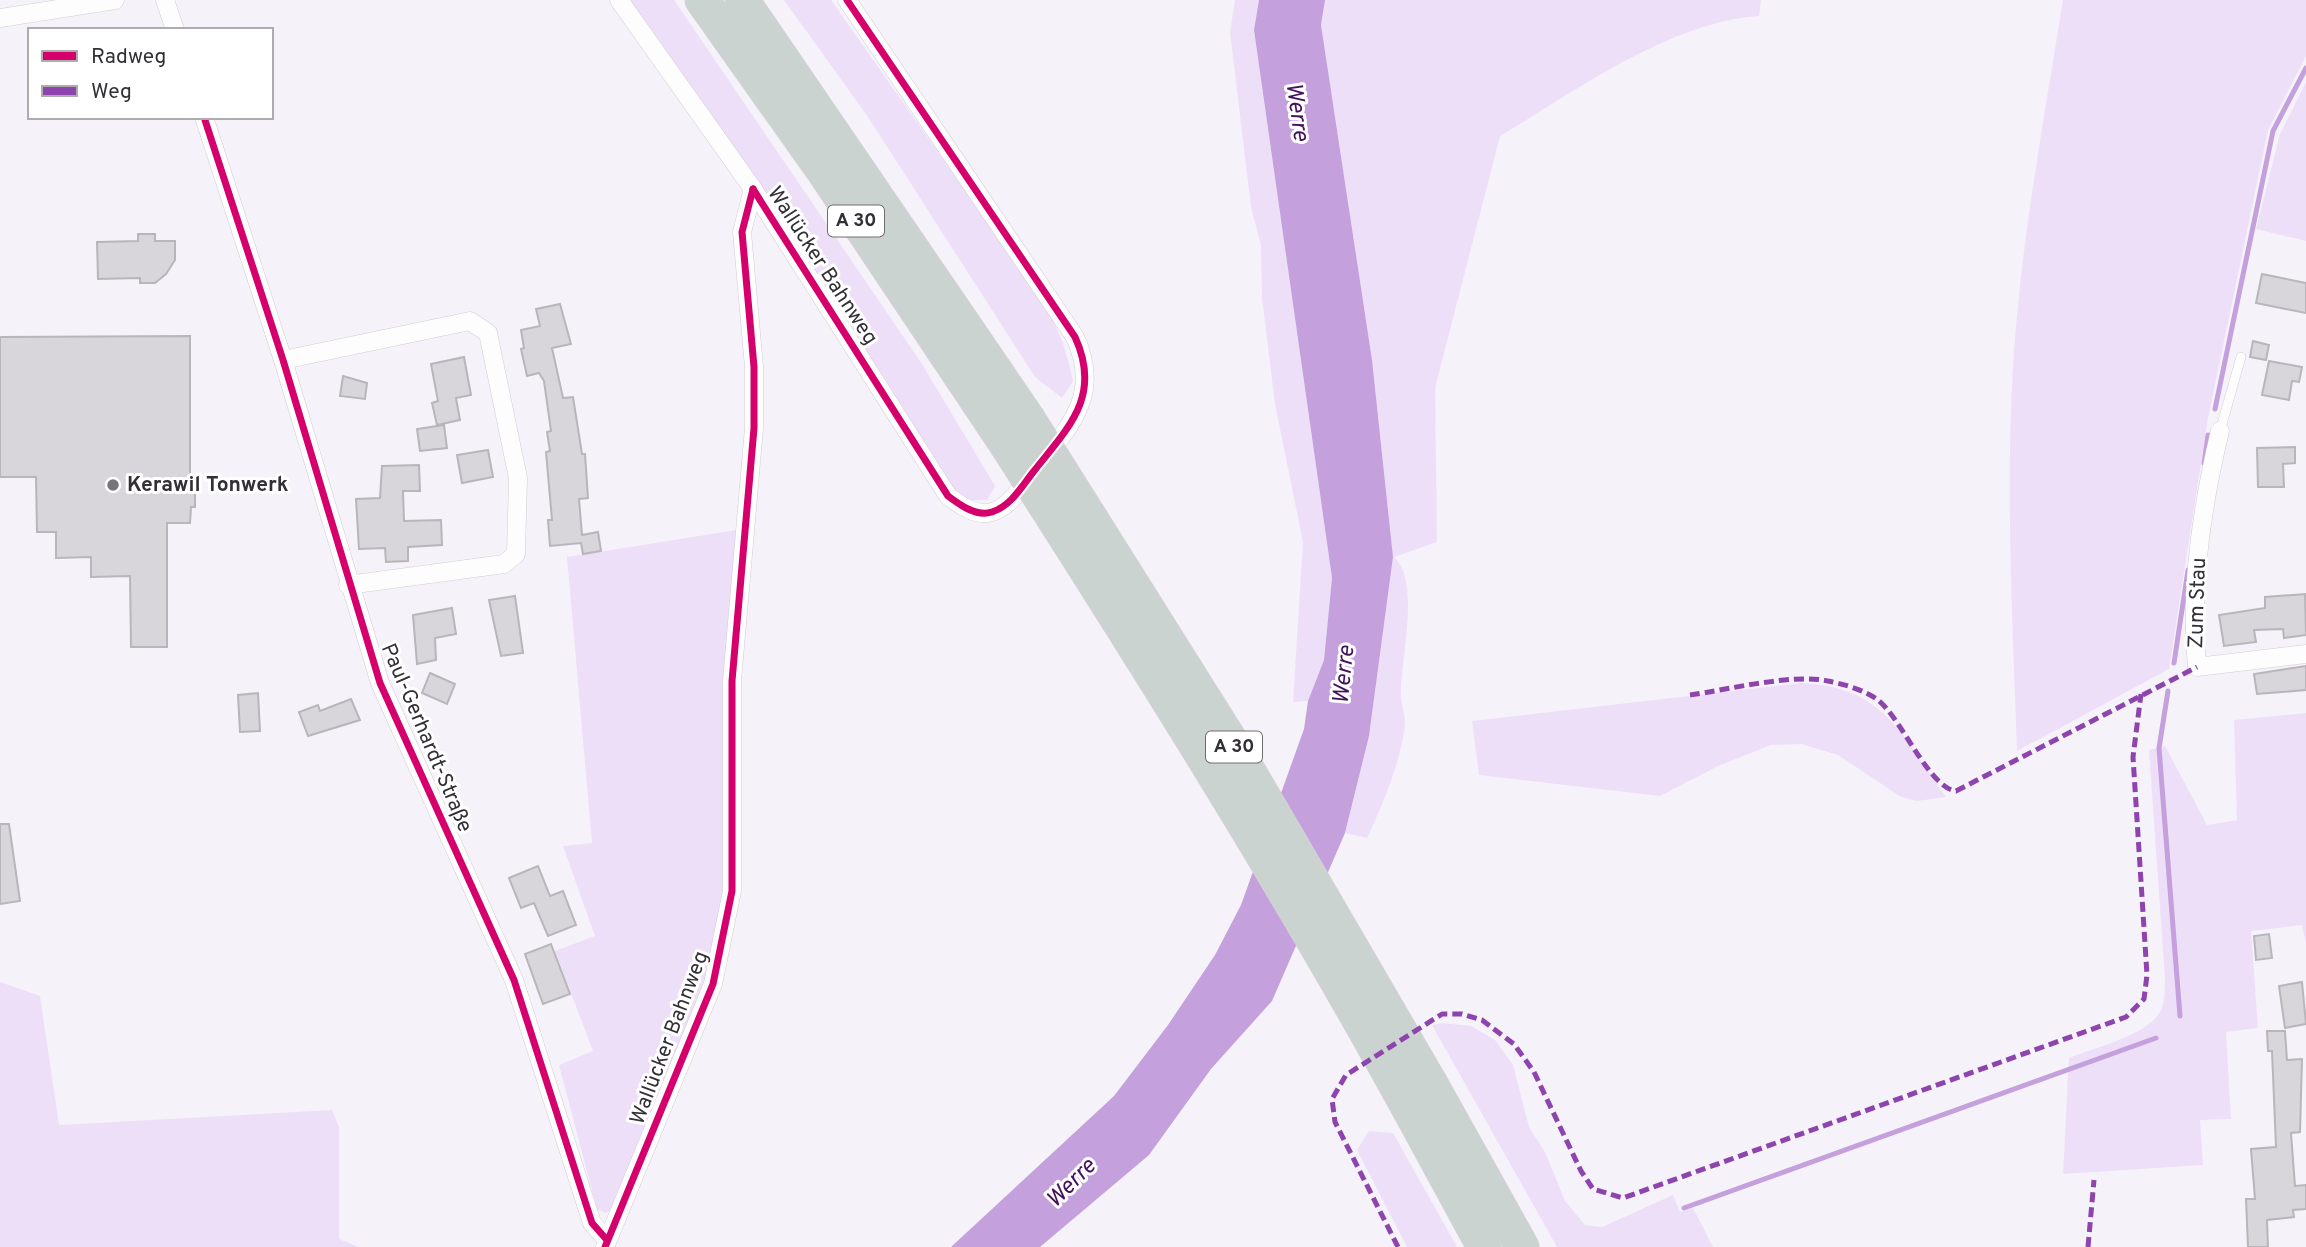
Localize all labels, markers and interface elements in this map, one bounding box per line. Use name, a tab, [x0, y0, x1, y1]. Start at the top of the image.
legend	[28, 28, 273, 119]
text: Radweg	[91, 44, 166, 71]
text: Weg	[91, 79, 132, 106]
water label: Werre	[1278, 81, 1315, 144]
street label: Wallücker Bahnweg	[761, 182, 883, 350]
road number: A 30	[828, 206, 884, 236]
place label: Kerawil Tonwerk	[127, 472, 289, 499]
marker: Kerawil Tonwerk	[105, 477, 121, 493]
street label: Zum Stau	[2183, 557, 2213, 649]
street label: Paul-Gerhardt-Straße	[374, 640, 478, 836]
water label: Werre	[1328, 643, 1363, 706]
road number: A 30	[1206, 732, 1262, 762]
street label: Wallücker Bahnweg	[624, 947, 716, 1129]
water label: Werre	[1041, 1152, 1104, 1215]

